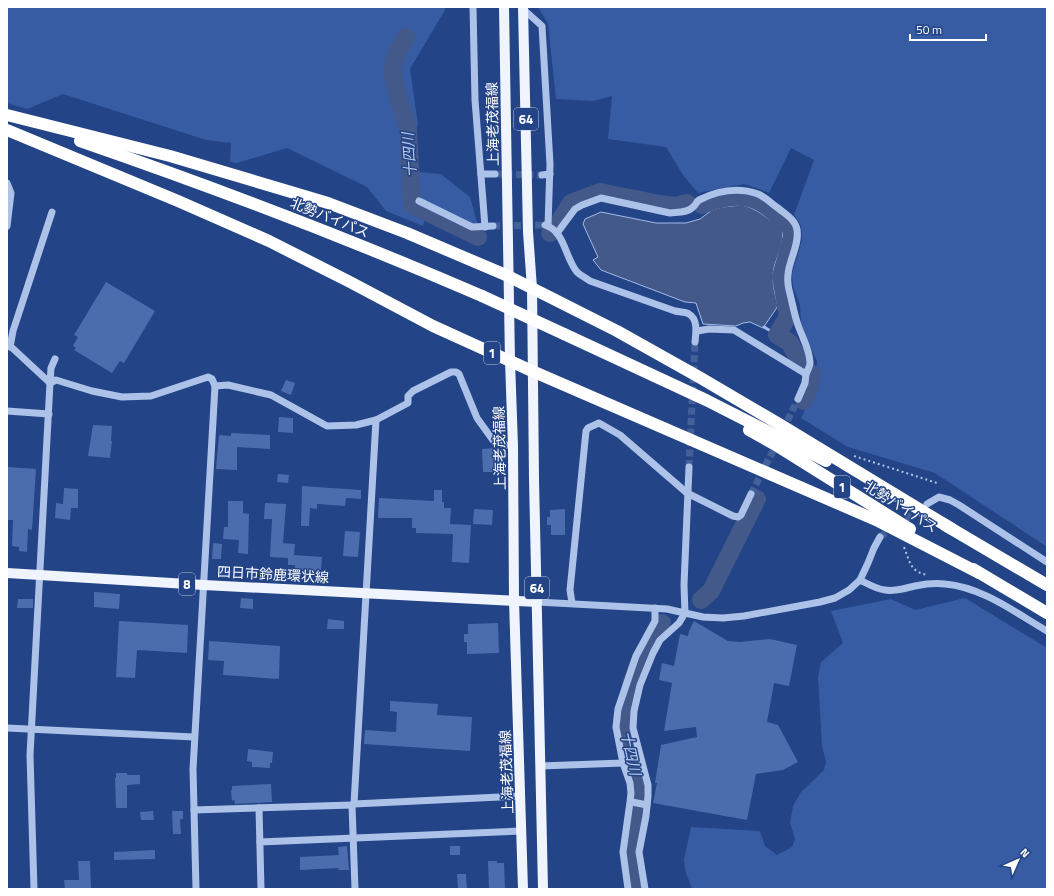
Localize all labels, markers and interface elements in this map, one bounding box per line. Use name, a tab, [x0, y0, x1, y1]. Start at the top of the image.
scale bar	[910, 16, 986, 42]
text: 50 m	[916, 20, 942, 39]
street label: 上海老茂福線	[481, 82, 503, 166]
road number: 64	[514, 108, 538, 130]
water label: 十四川	[396, 130, 422, 178]
street label: 北勢バイパス	[287, 192, 373, 242]
road number: 1	[484, 342, 500, 364]
street label: 上海老茂福線	[488, 406, 510, 490]
street label: 北勢バイパス	[860, 475, 942, 537]
road number: 1	[834, 476, 850, 498]
street label: 四日市鈴鹿環状線	[217, 561, 329, 587]
road number: 8	[179, 573, 195, 595]
road number: 64	[525, 577, 549, 599]
water label: 十四川	[615, 729, 647, 779]
street label: 上海老茂福線	[494, 730, 518, 814]
north arrow	[998, 840, 1038, 880]
text: N	[1017, 845, 1033, 861]

